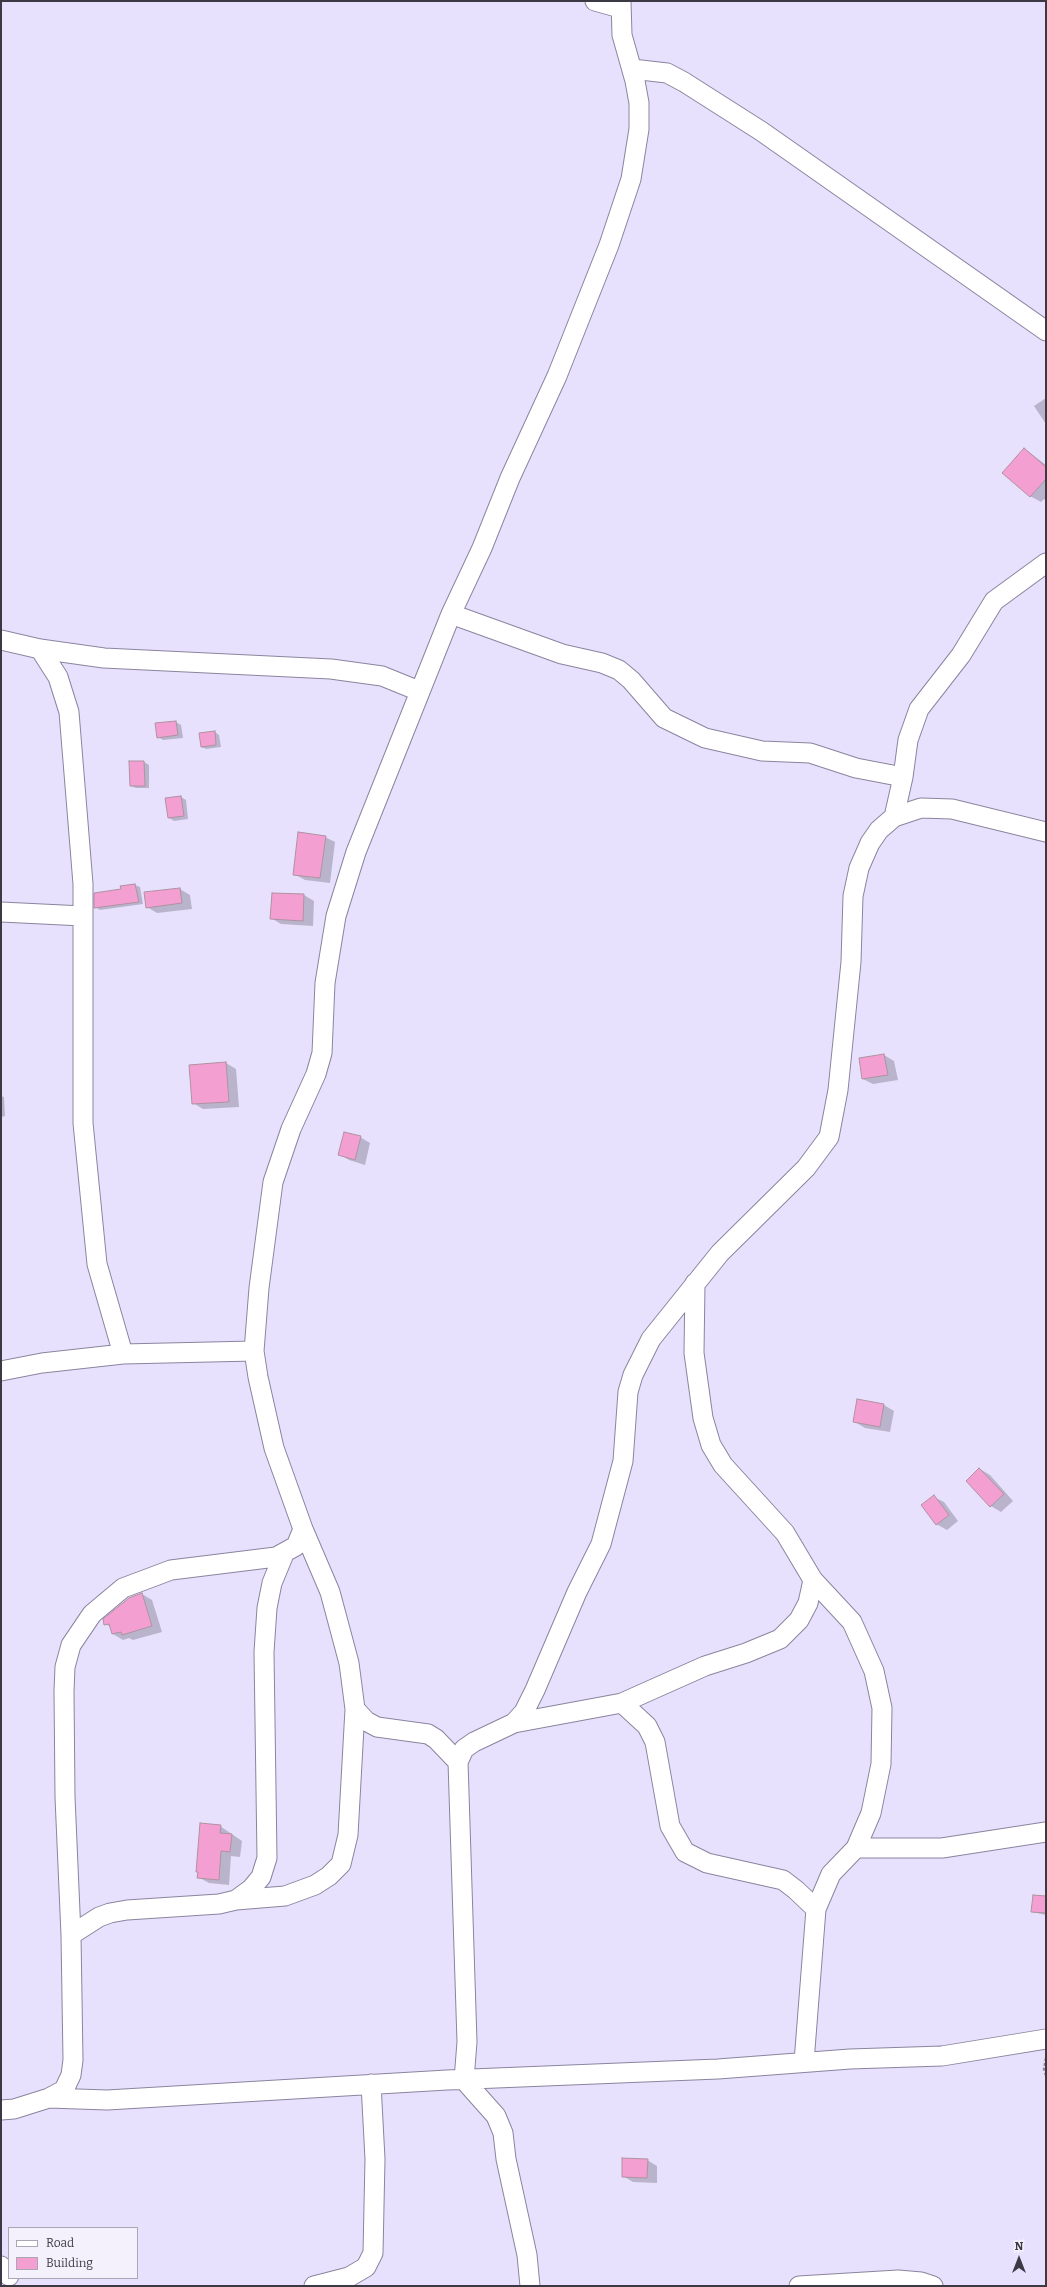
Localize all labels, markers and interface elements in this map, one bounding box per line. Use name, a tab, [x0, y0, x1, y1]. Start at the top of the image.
legend	[8, 2227, 138, 2279]
text: Road	[46, 2236, 74, 2250]
north arrow	[999, 2239, 1039, 2279]
text: N	[1015, 2240, 1023, 2253]
text: Building	[46, 2256, 93, 2270]

